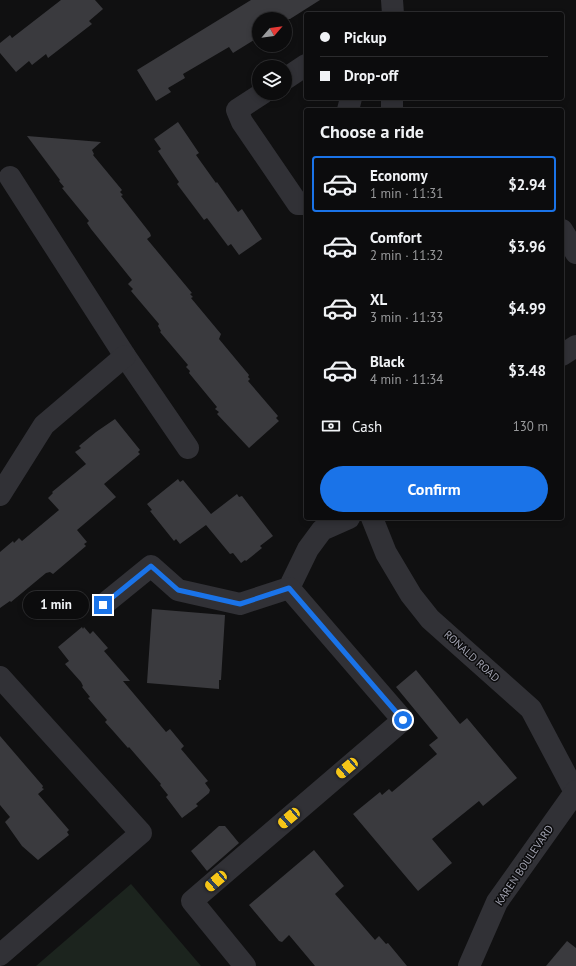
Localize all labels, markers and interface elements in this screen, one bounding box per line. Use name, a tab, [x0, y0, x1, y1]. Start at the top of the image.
north arrow	[252, 12, 292, 52]
map controls	[252, 12, 292, 100]
text: Pickup	[344, 28, 387, 47]
button: layers	[252, 60, 292, 100]
text: Drop-off	[344, 66, 398, 85]
text: Choose a ride	[320, 120, 424, 143]
icon: car	[322, 166, 358, 202]
text: Economy	[370, 166, 428, 185]
text: $2.94	[508, 175, 546, 194]
text: 1 min · 11:31	[370, 185, 443, 202]
icon: car	[322, 228, 358, 264]
text: Comfort	[370, 228, 422, 247]
text: $3.96	[508, 237, 546, 256]
text: 2 min · 11:32	[370, 247, 443, 264]
icon: car	[322, 290, 358, 326]
text: XL	[370, 290, 387, 309]
text: $4.99	[508, 299, 546, 318]
text: 3 min · 11:33	[370, 309, 443, 326]
icon: car	[322, 352, 358, 388]
text: Black	[370, 352, 405, 371]
text: $3.48	[508, 361, 546, 380]
text: 4 min · 11:34	[370, 371, 443, 388]
icon: cash	[320, 415, 342, 437]
text: Cash	[352, 417, 382, 436]
text: 130 m	[513, 418, 548, 435]
button: Confirm	[320, 466, 548, 512]
callout: 1 min	[23, 591, 89, 619]
text: 1 min	[40, 596, 72, 613]
route end	[94, 596, 112, 614]
street label: RONALD ROAD	[441, 627, 503, 685]
route start	[394, 711, 412, 729]
car	[334, 756, 360, 780]
car	[276, 806, 302, 830]
street label: KAREN BOULEVARD	[492, 822, 556, 908]
car	[203, 869, 229, 893]

